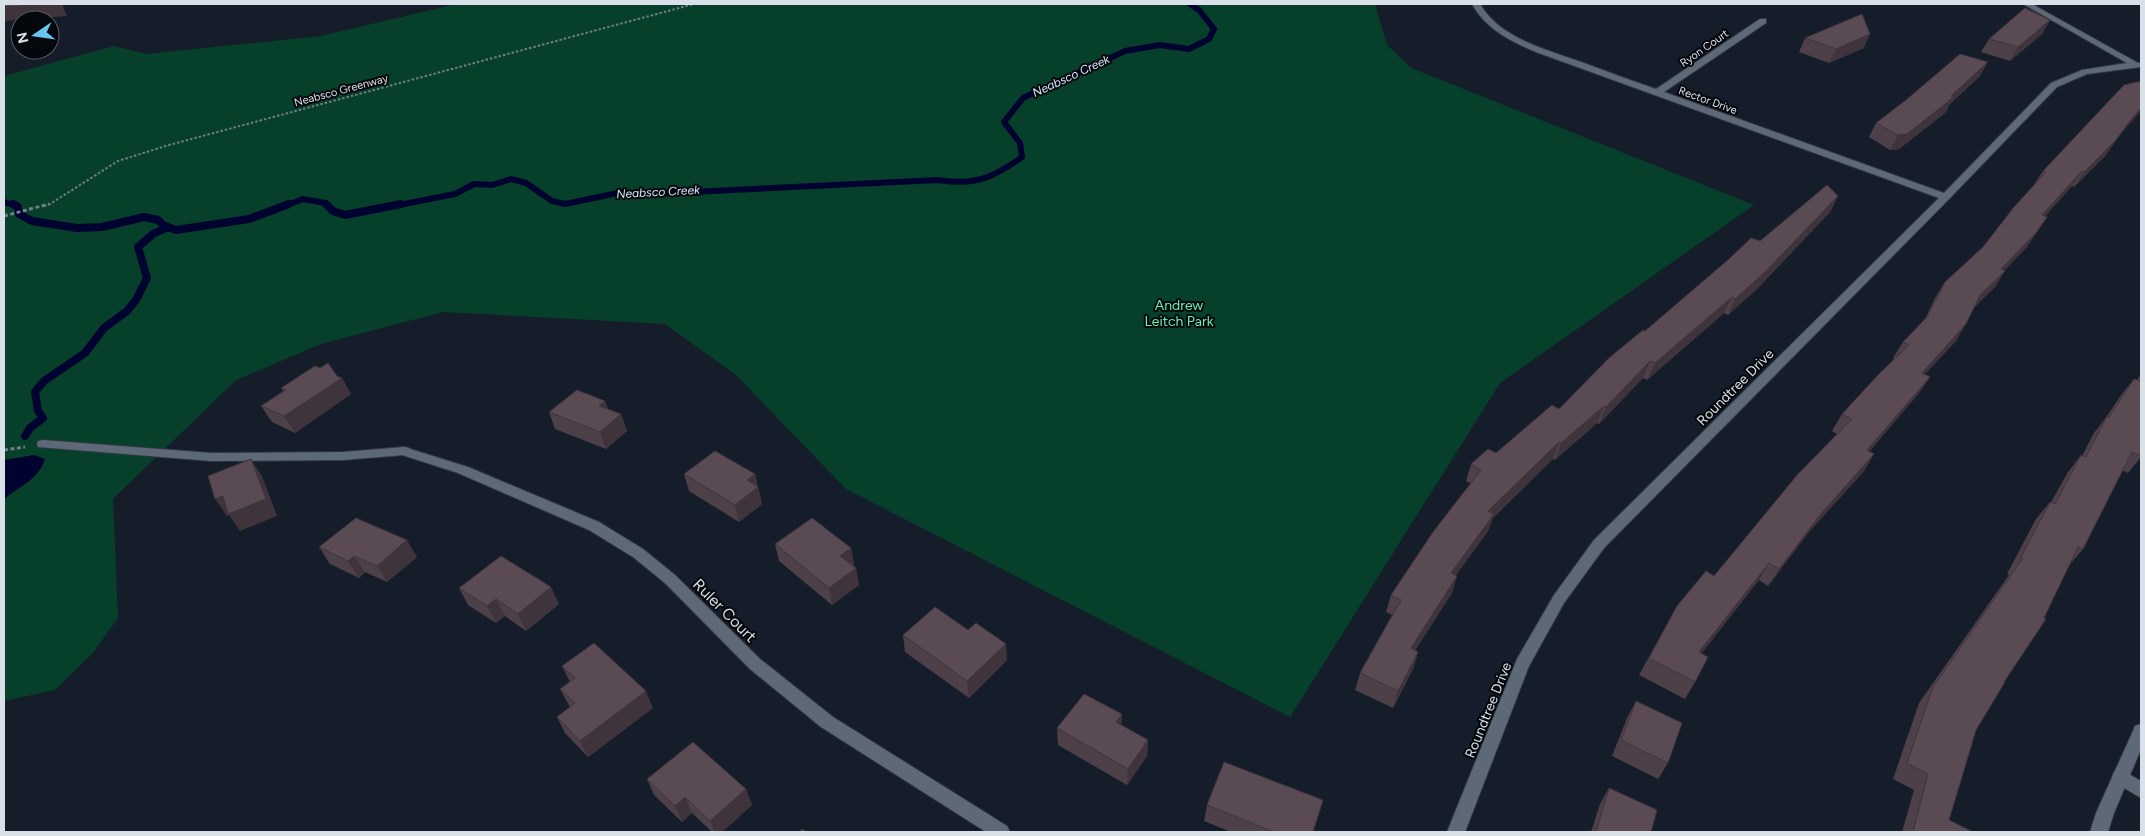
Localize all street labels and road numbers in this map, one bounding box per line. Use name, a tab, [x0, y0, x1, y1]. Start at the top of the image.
street label: Ryon Court	[1678, 27, 1731, 70]
street label: Neabsco Greenway	[293, 72, 390, 109]
street label: Rector Drive	[1677, 84, 1739, 117]
street label: Roundtree Drive	[1693, 345, 1778, 429]
street label: Ruler Court	[689, 575, 760, 646]
street label: Roundtree Drive	[1462, 659, 1516, 761]

